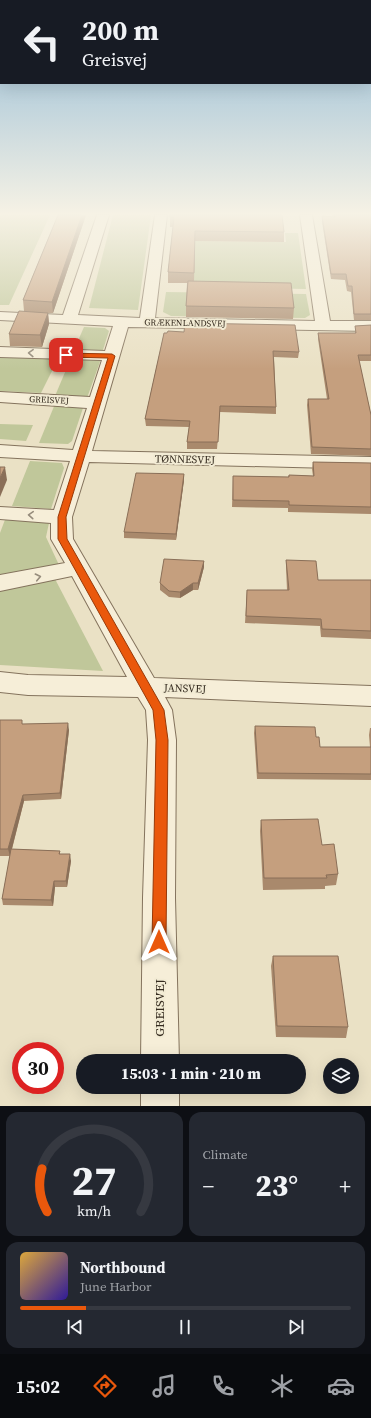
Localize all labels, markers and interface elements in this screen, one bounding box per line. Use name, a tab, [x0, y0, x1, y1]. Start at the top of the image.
text: 200 m	[82, 11, 159, 49]
icon: left	[16, 16, 68, 68]
text: Greisvej	[82, 47, 147, 72]
street label: GRÆKENLANDSVEJ	[144, 316, 227, 330]
pin	[49, 338, 83, 372]
icon: arrive	[55, 344, 77, 366]
one-way arrow	[28, 349, 34, 357]
street label: GREISVEJ	[29, 393, 70, 407]
street label: TØNNESVEJ	[155, 451, 215, 468]
one-way arrow	[28, 510, 34, 519]
one-way arrow	[35, 573, 42, 581]
street label: JANSVEJ	[163, 680, 206, 697]
position arrow	[138, 921, 180, 963]
street label: GREISVEJ	[151, 979, 168, 1037]
speed limit sign: 30	[12, 1042, 64, 1094]
map controls	[323, 1058, 359, 1094]
button: layers	[323, 1058, 359, 1094]
text: 15:03 · 1 min · 210 m	[121, 1063, 261, 1084]
text: Climate	[203, 1146, 248, 1163]
text: 27	[72, 1152, 117, 1209]
text: 23°	[255, 1165, 298, 1206]
text: −	[203, 1171, 214, 1201]
text: +	[339, 1171, 351, 1201]
text: km/h	[77, 1201, 112, 1221]
text: Northbound	[80, 1257, 165, 1278]
text: June Harbor	[80, 1278, 152, 1295]
icon: previous	[64, 1316, 86, 1338]
icon: pause	[174, 1316, 196, 1338]
icon: next	[285, 1316, 307, 1338]
icon: directions	[91, 1372, 119, 1400]
icon: music	[150, 1372, 178, 1400]
icon: phone	[209, 1372, 237, 1400]
icon: climate	[268, 1372, 296, 1400]
icon: car	[327, 1372, 355, 1400]
text: 15:02	[16, 1374, 60, 1399]

